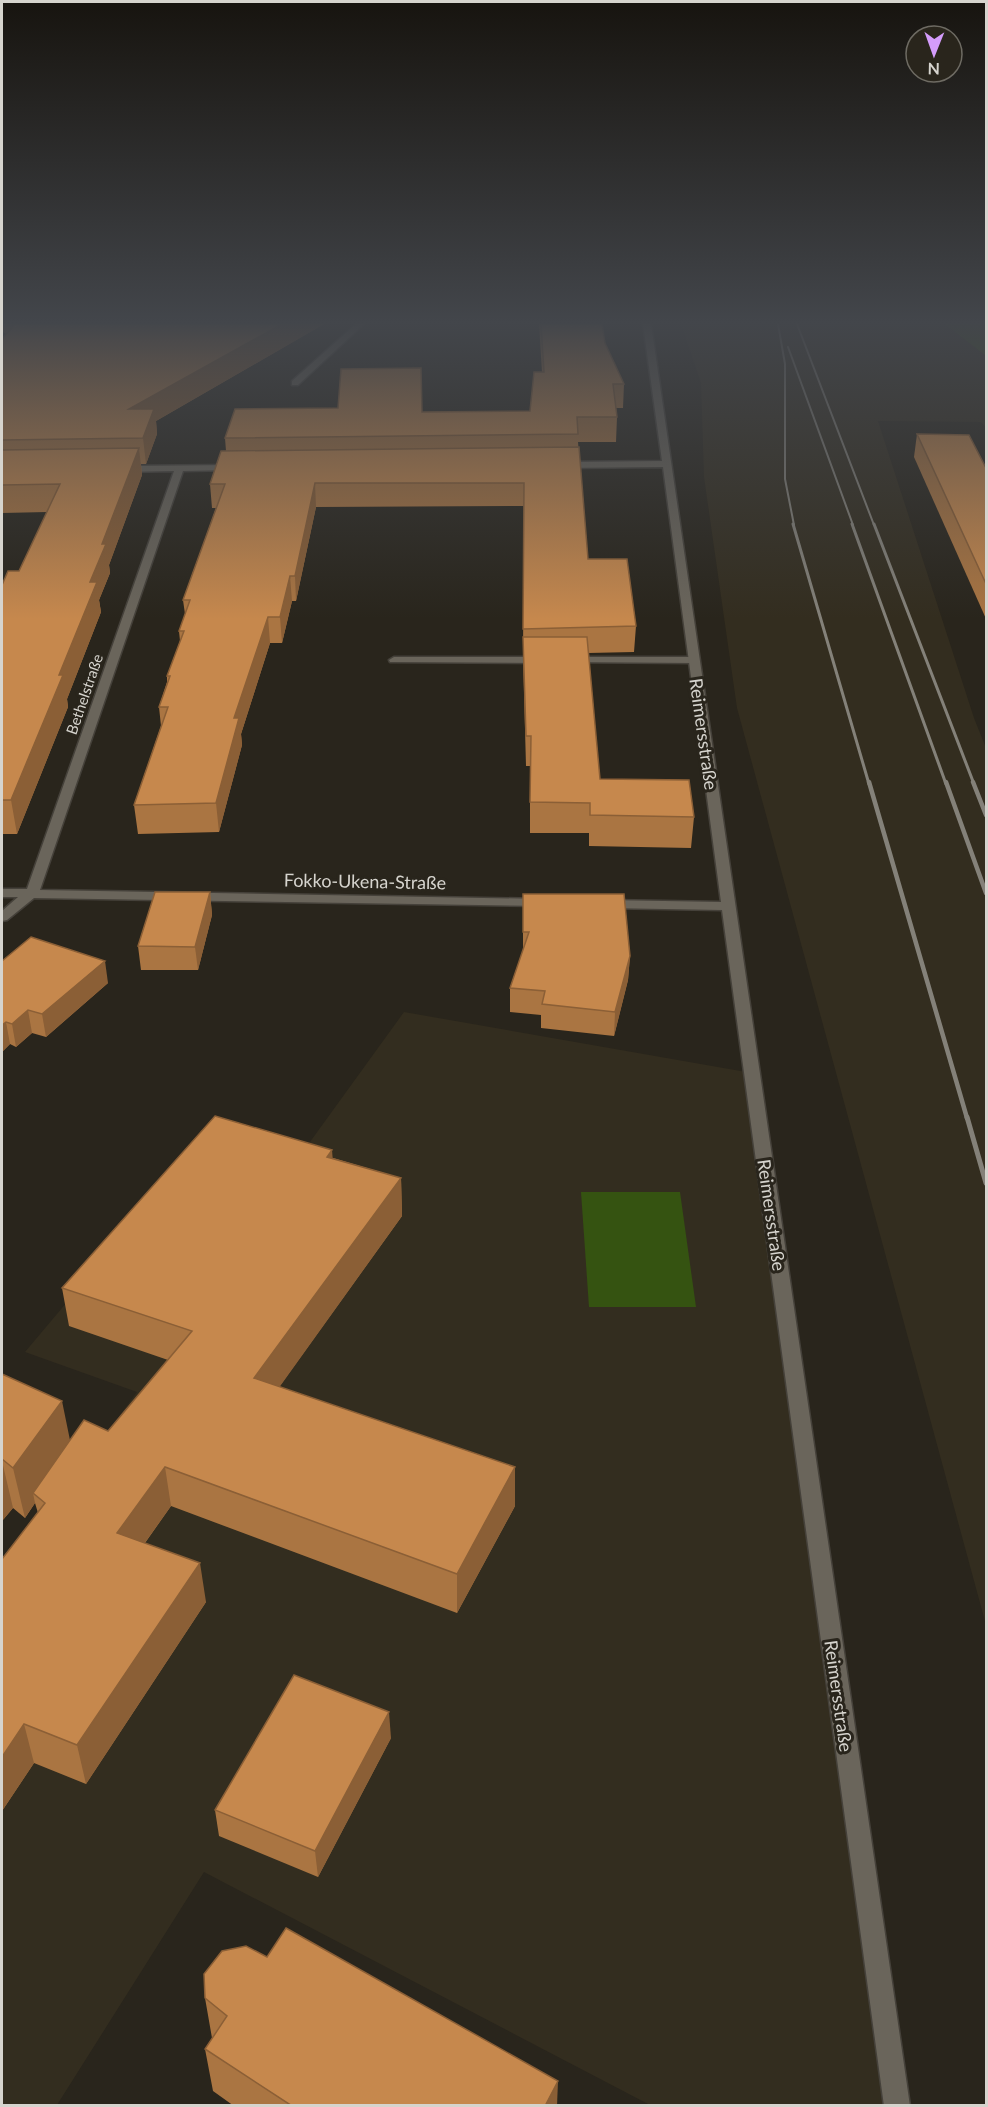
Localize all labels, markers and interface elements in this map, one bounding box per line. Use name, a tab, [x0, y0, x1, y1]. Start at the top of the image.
north arrow	[904, 24, 964, 84]
text: N	[927, 60, 940, 79]
street label: Bethelstraße	[62, 651, 106, 737]
street label: Reimersstraße	[685, 677, 723, 791]
street label: Fokko-Ukena-Straße	[284, 869, 446, 893]
street label: Reimersstraße	[753, 1158, 791, 1272]
street label: Reimersstraße	[820, 1639, 858, 1753]

